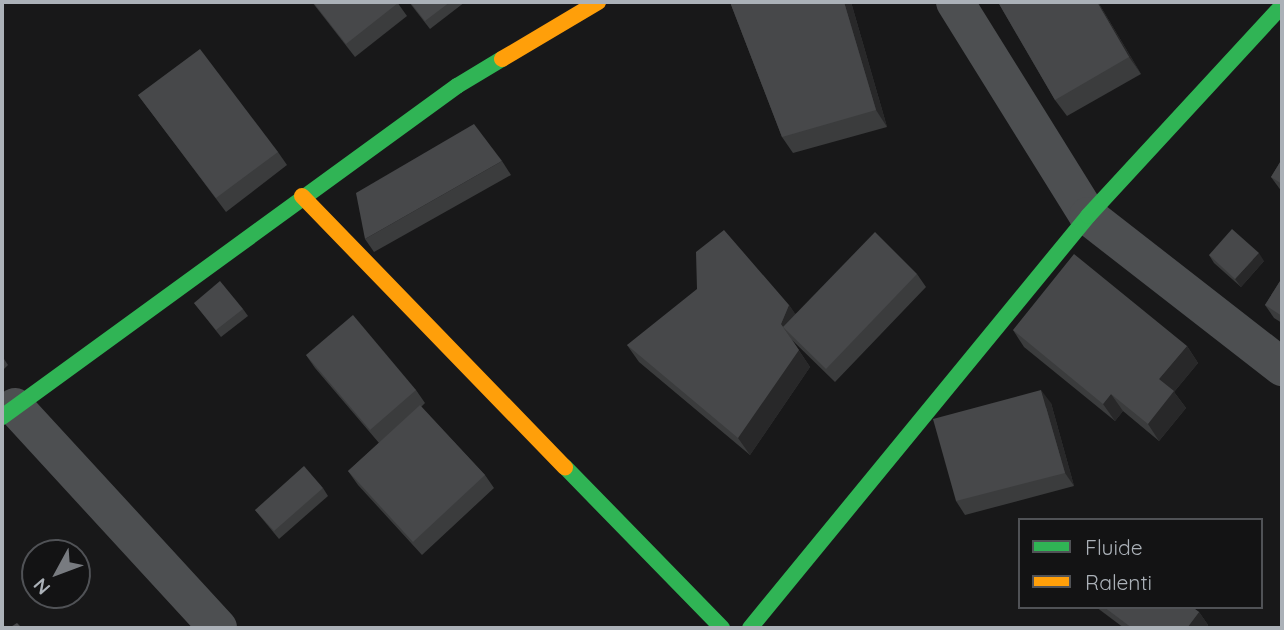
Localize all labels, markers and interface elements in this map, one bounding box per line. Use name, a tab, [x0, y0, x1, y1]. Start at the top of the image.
legend	[1018, 518, 1263, 609]
text: Fluide	[1085, 534, 1143, 560]
north arrow	[21, 539, 91, 609]
text: Ralenti	[1085, 569, 1152, 595]
text: N	[28, 573, 55, 600]

